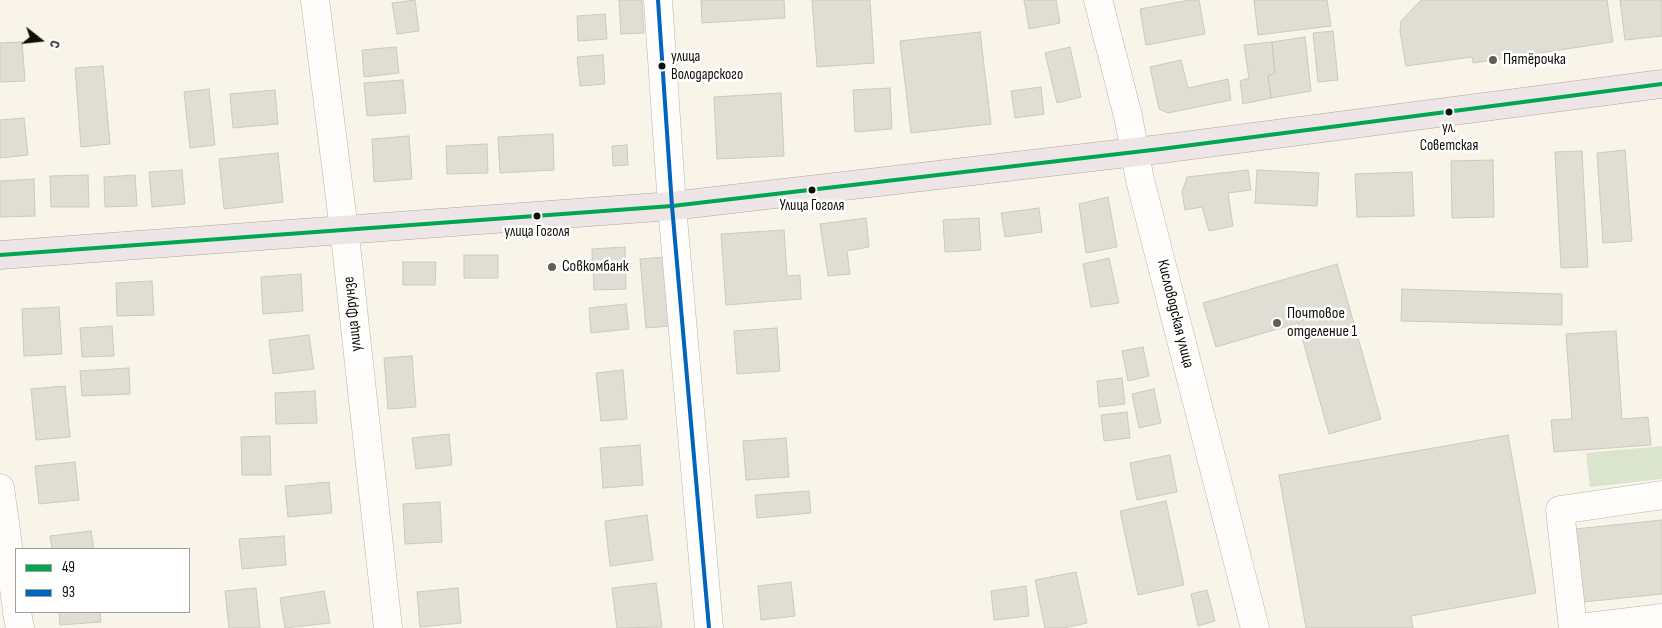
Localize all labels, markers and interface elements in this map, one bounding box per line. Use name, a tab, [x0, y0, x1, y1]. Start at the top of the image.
north arrow	[15, 15, 65, 65]
text: С	[46, 38, 64, 50]
place label: улица Володарского	[671, 48, 743, 83]
place label: Пятёрочка	[1503, 50, 1566, 70]
marker: Пятёрочка	[1487, 54, 1499, 66]
marker: улица Володарского	[657, 61, 667, 71]
marker: ул. Советская	[1444, 107, 1454, 117]
place label: ул. Советская	[1420, 119, 1478, 154]
marker: Улица Гоголя	[807, 185, 817, 195]
place label: Улица Гоголя	[780, 197, 844, 215]
marker: улица Гоголя	[532, 211, 542, 221]
place label: улица Гоголя	[504, 223, 570, 241]
place label: Совкомбанк	[562, 257, 629, 277]
street label: Кисловодская улица	[1152, 258, 1198, 370]
marker: Совкомбанк	[546, 261, 558, 273]
street label: улица Фрунзе	[340, 275, 366, 353]
place label: Почтовое отделение 1	[1287, 304, 1357, 342]
marker: Почтовое отделение 1	[1271, 317, 1283, 329]
legend	[15, 548, 190, 613]
text: 49	[62, 558, 75, 577]
text: 93	[62, 583, 75, 602]

